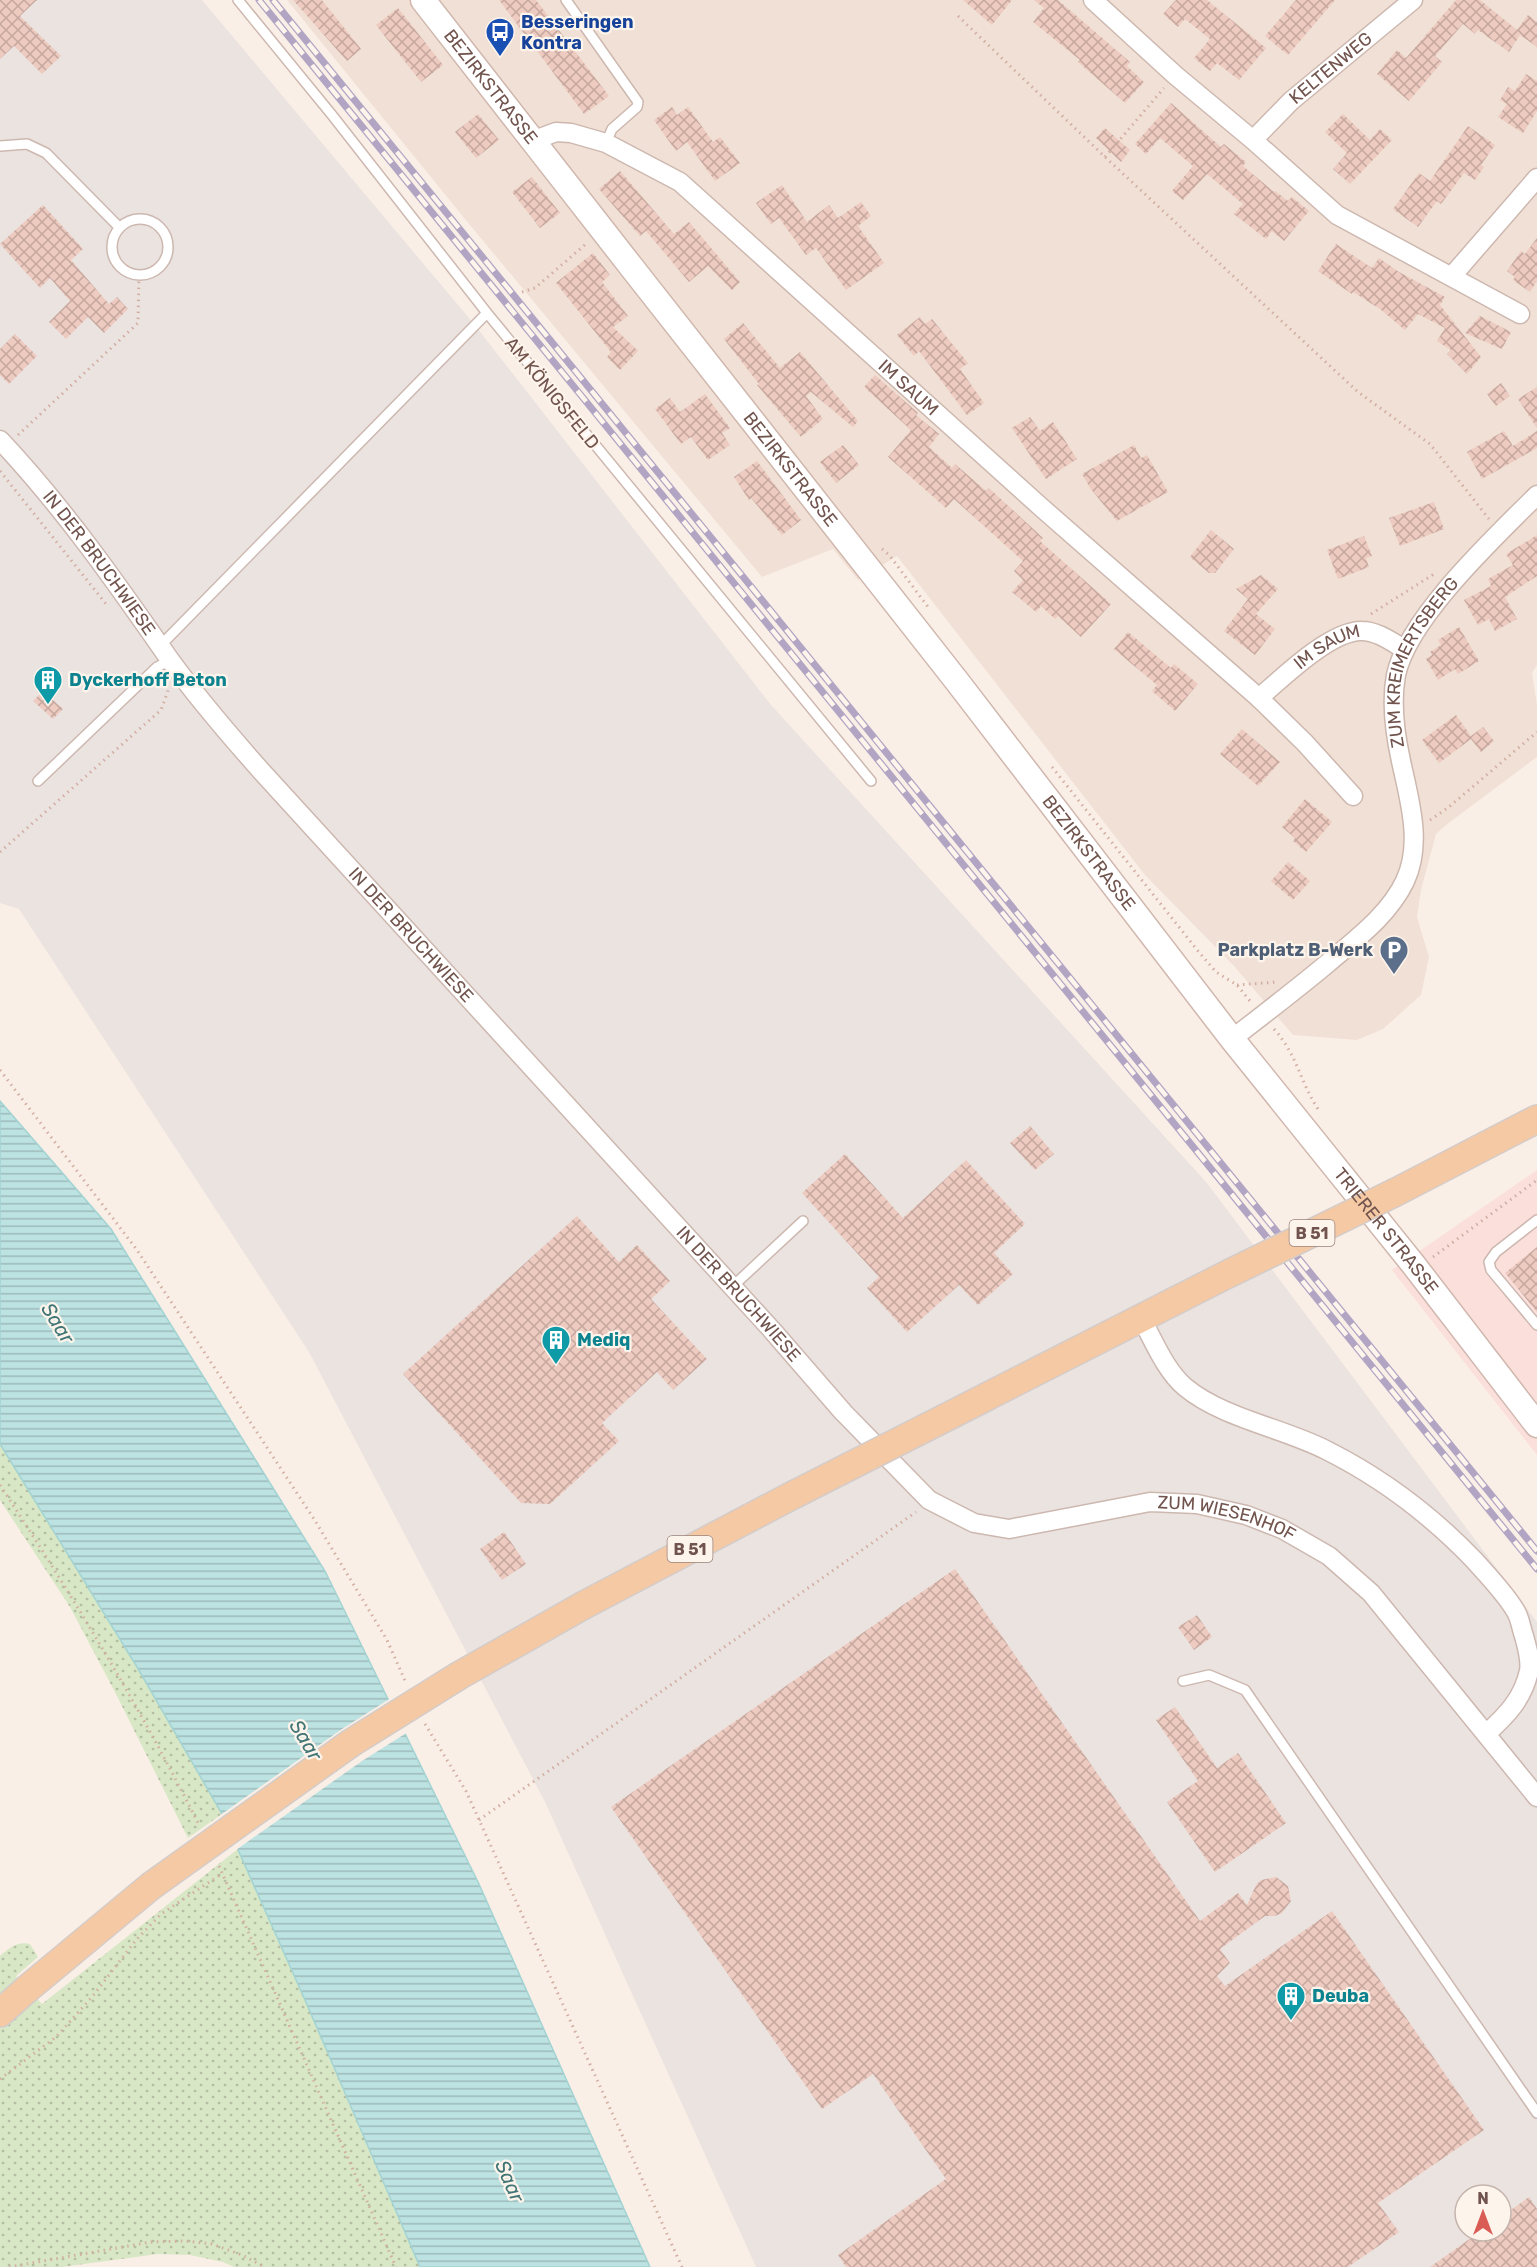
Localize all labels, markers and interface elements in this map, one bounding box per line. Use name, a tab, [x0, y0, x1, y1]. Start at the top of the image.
place label: Besseringen Kontra	[521, 11, 634, 54]
bus stop icon: Besseringen Kontra	[484, 16, 516, 58]
street label: BEZIRKSTRASSE	[439, 25, 542, 148]
street label: KELTENWEG	[1285, 27, 1377, 109]
street label: AM KÖNIGSFELD	[500, 332, 604, 454]
street label: IM SAUM	[874, 355, 943, 420]
street label: BEZIRKSTRASSE	[739, 408, 842, 531]
street label: IN DER BRUCHWIESE	[38, 486, 160, 639]
street label: ZUM KREIMERTSBERG	[1383, 573, 1463, 749]
street label: IM SAUM	[1289, 620, 1362, 674]
building icon: Dyckerhoff Beton	[32, 664, 64, 706]
place label: Dyckerhoff Beton	[69, 669, 227, 691]
street label: BEZIRKSTRASSE	[1038, 791, 1140, 915]
street label: IN DER BRUCHWIESE	[344, 863, 478, 1007]
parking icon: Parkplatz B-Werk	[1378, 934, 1410, 976]
place label: Parkplatz B-Werk	[1217, 939, 1373, 961]
street label: TRIERER STRASSE	[1329, 1163, 1443, 1299]
road number: B 51	[1290, 1220, 1334, 1246]
street label: IN DER BRUCHWIESE	[672, 1222, 805, 1366]
water label: Saar	[36, 1298, 80, 1349]
building icon: Mediq	[540, 1324, 572, 1366]
place label: Mediq	[577, 1329, 630, 1351]
street label: ZUM WIESENHOF	[1157, 1491, 1300, 1545]
road number: B 51	[668, 1536, 712, 1562]
water label: Saar	[285, 1715, 328, 1766]
building icon: Deuba	[1275, 1980, 1307, 2022]
place label: Deuba	[1312, 1985, 1369, 2007]
water label: Saar	[490, 2156, 530, 2207]
north arrow	[1453, 2183, 1513, 2243]
text: N	[1477, 2189, 1489, 2208]

